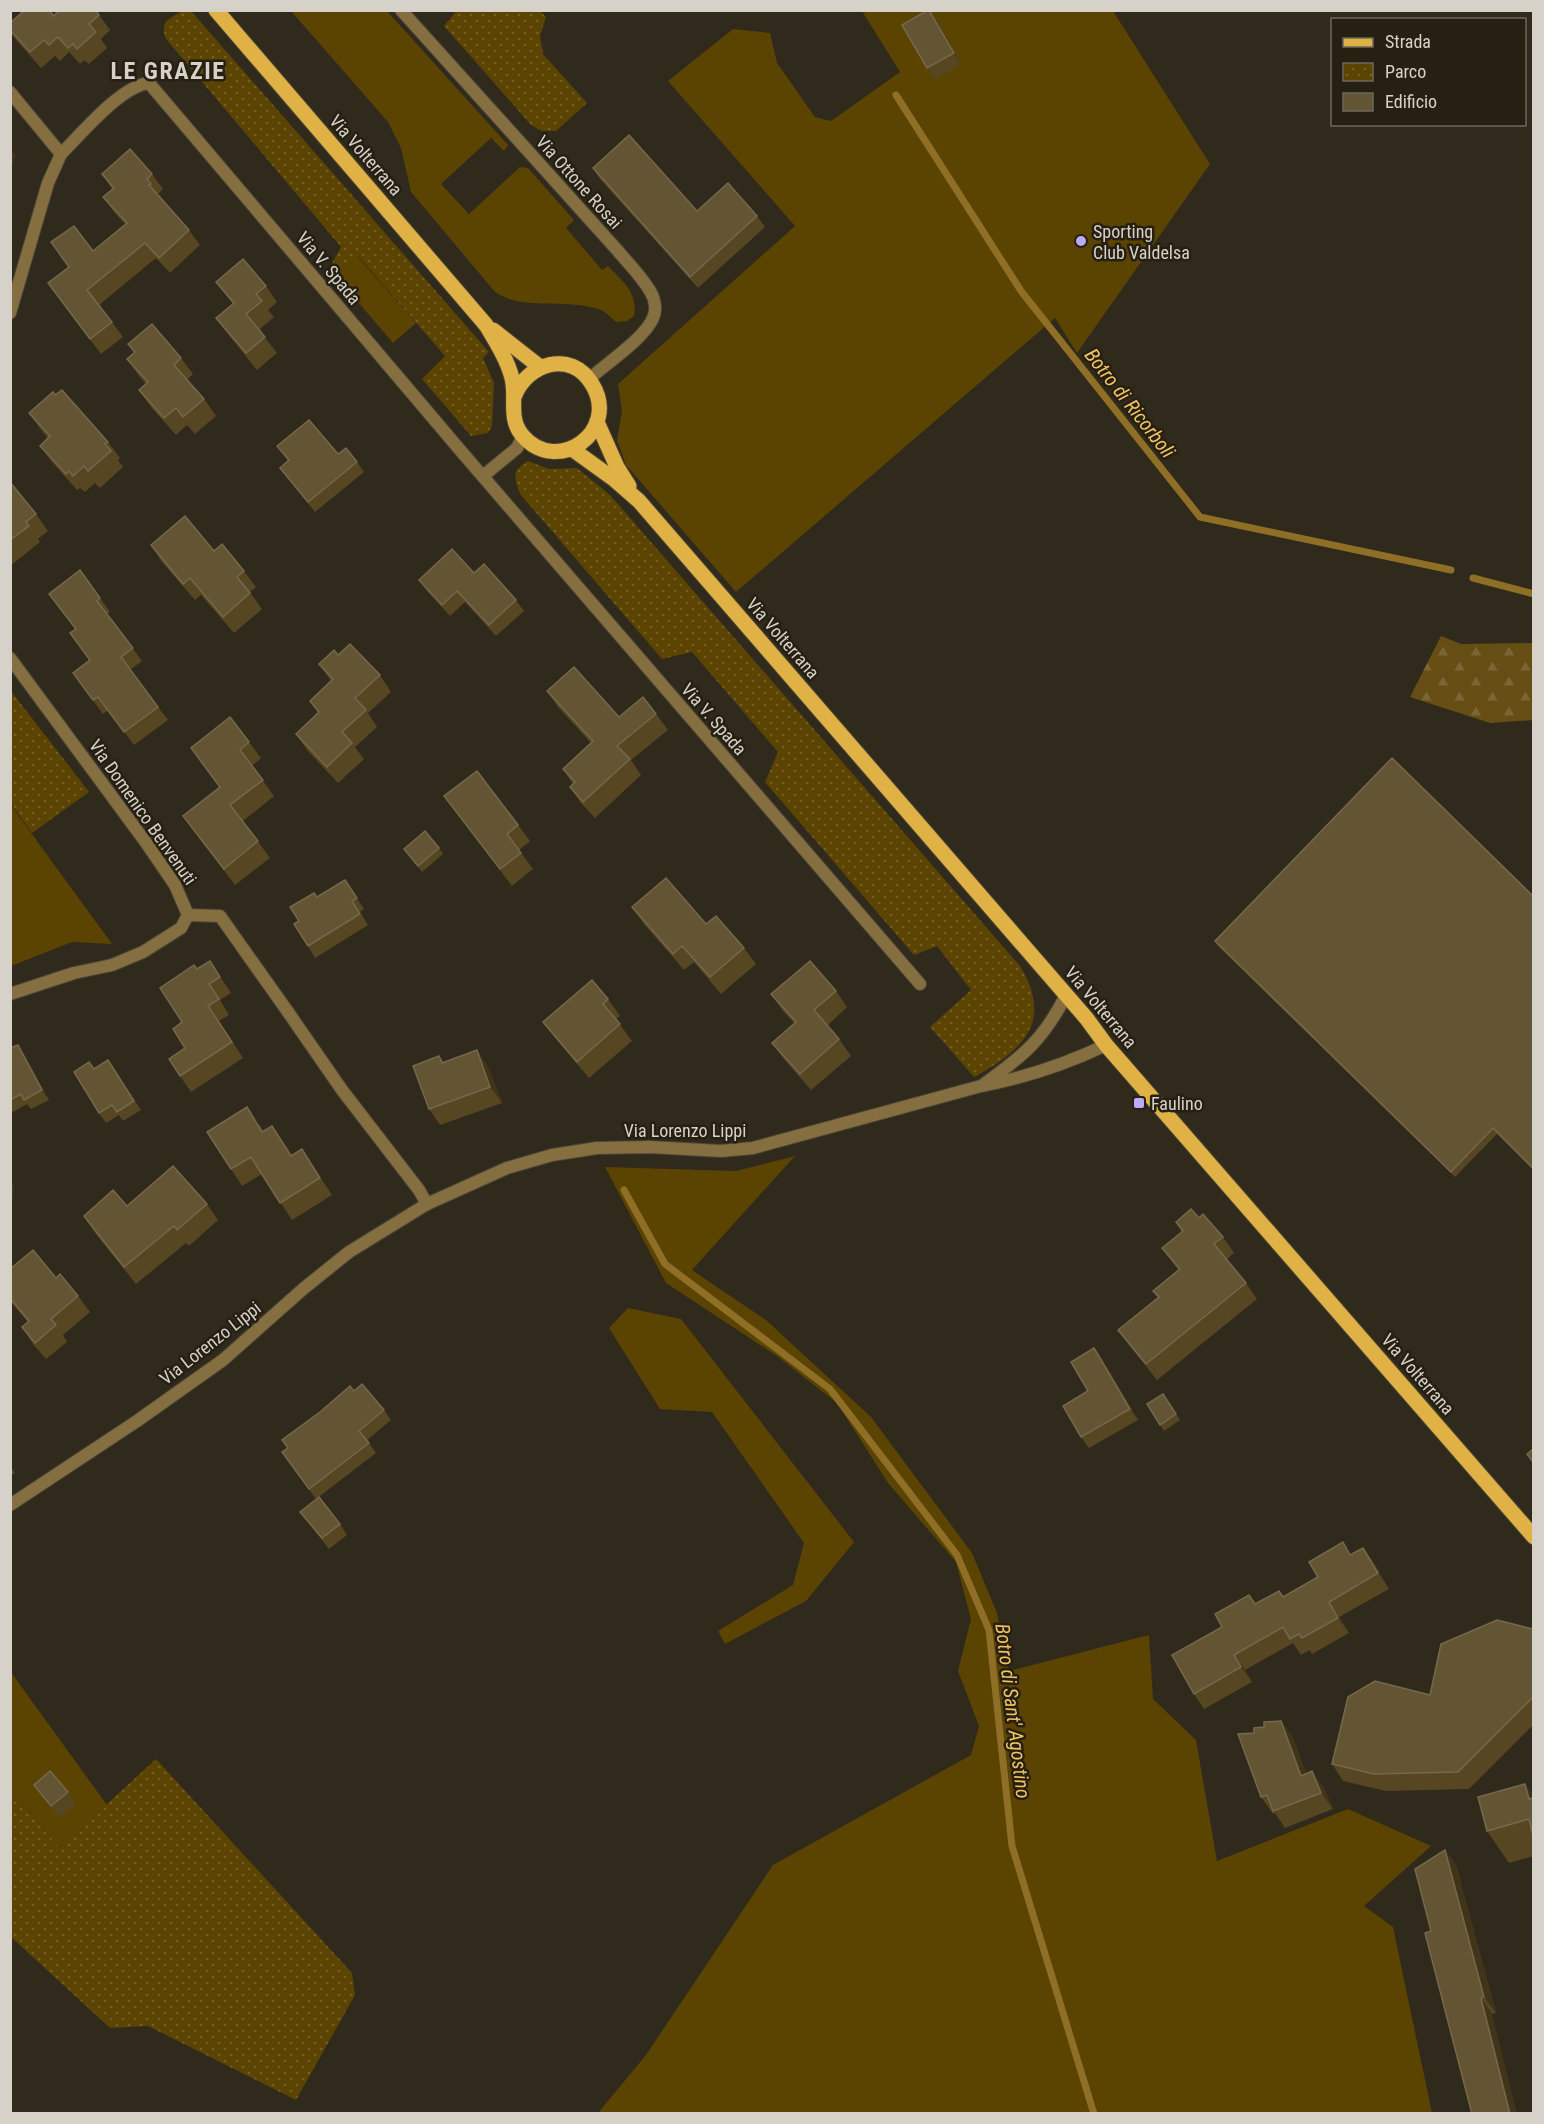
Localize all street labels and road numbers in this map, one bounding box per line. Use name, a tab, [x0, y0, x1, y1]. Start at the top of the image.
street label: Via Volterrana	[325, 110, 407, 200]
street label: Via Ottone Rosai	[532, 131, 626, 233]
street label: Via V. Spada	[293, 227, 365, 309]
street label: Via Volterrana	[742, 593, 824, 683]
street label: Via V. Spada	[677, 679, 751, 759]
street label: Via Domenico Benvenuti	[85, 735, 201, 889]
street label: Via Volterrana	[1061, 962, 1141, 1052]
street label: Via Lorenzo Lippi	[624, 1120, 746, 1141]
street label: Via Lorenzo Lippi	[155, 1297, 265, 1389]
street label: Via Volterrana	[1377, 1329, 1459, 1419]

